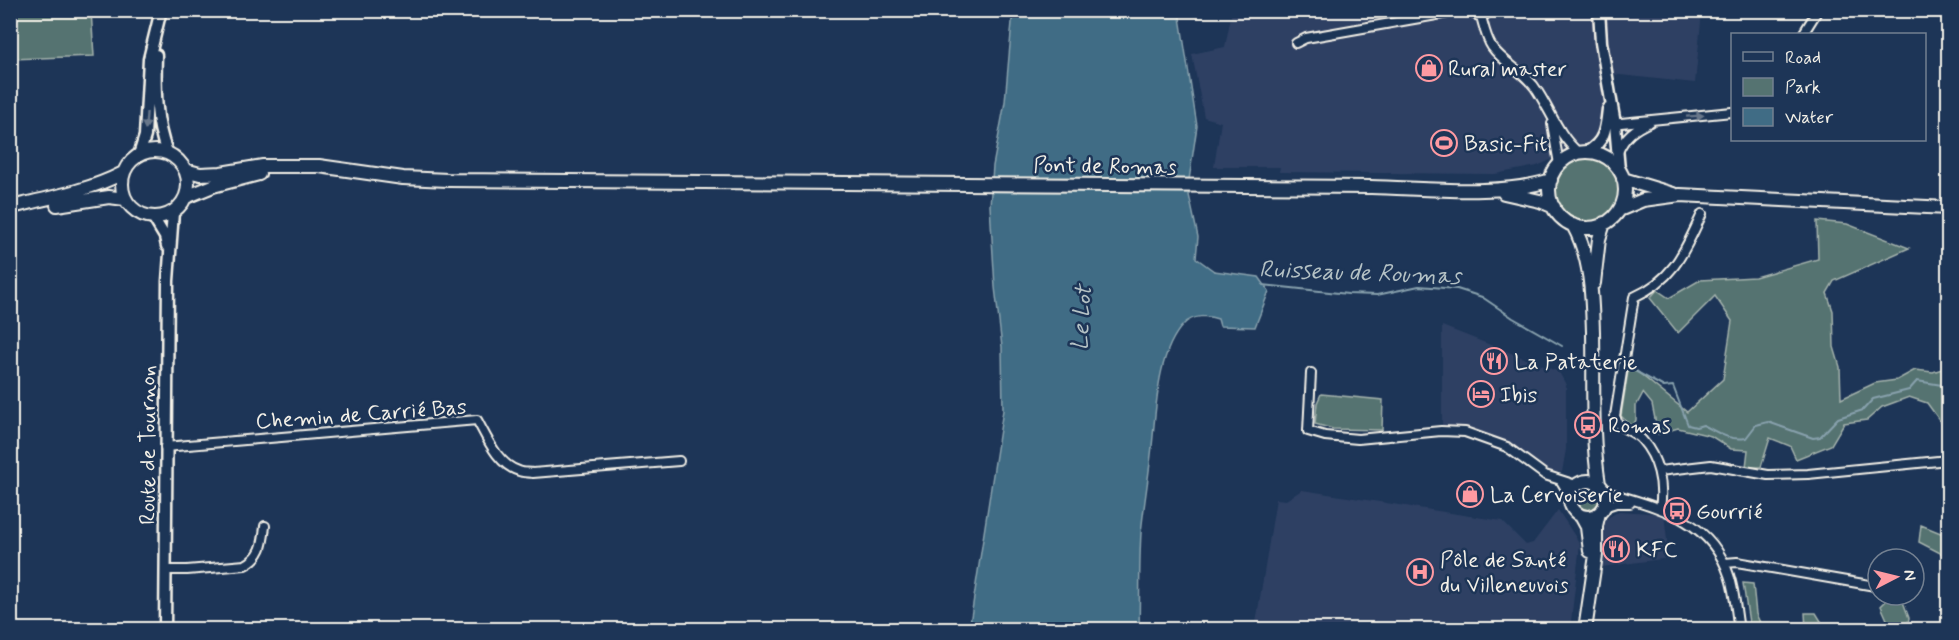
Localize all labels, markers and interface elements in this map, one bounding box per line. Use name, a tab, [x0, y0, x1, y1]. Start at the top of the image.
legend	[1731, 33, 1926, 141]
text: Road	[1785, 46, 1821, 70]
shop icon: Rural master	[1414, 53, 1444, 83]
place label: Rural master	[1448, 56, 1567, 84]
text: Park	[1785, 76, 1821, 100]
text: Water	[1785, 106, 1834, 130]
one-way arrow	[1685, 111, 1704, 120]
one-way arrow	[141, 112, 150, 131]
sports icon: Basic-Fit	[1429, 128, 1459, 158]
place label: Basic-Fit	[1464, 131, 1547, 159]
street label: Pont de Romas	[1033, 152, 1177, 182]
water label: Ruisseau de Roumas	[1259, 254, 1464, 293]
water label: Le Lot	[1065, 282, 1100, 352]
restaurant icon: La Pataterie	[1479, 346, 1509, 376]
place label: La Pataterie	[1514, 349, 1637, 377]
street label: Route de Tournon	[135, 365, 163, 525]
hotel icon: Ibis	[1466, 379, 1496, 409]
place label: Ibis	[1500, 382, 1538, 410]
street label: Chemin de Carrié Bas	[255, 394, 468, 436]
bus stop icon: Romas	[1573, 410, 1603, 440]
place label: Romas	[1608, 413, 1671, 441]
shop icon: La Cervoiserie	[1455, 479, 1485, 509]
place label: La Cervoiserie	[1490, 482, 1624, 510]
bus stop icon: Gourrié	[1662, 496, 1692, 526]
place label: Gourrié	[1696, 499, 1763, 527]
restaurant icon: KFC	[1601, 534, 1631, 564]
place label: KFC	[1636, 537, 1678, 565]
place label: Pôle de Santé du Villeneuvois	[1440, 547, 1569, 600]
north arrow	[1866, 547, 1926, 607]
hospital icon: Pôle de Santé du Villeneuvois	[1405, 557, 1435, 587]
text: N	[1898, 569, 1920, 582]

